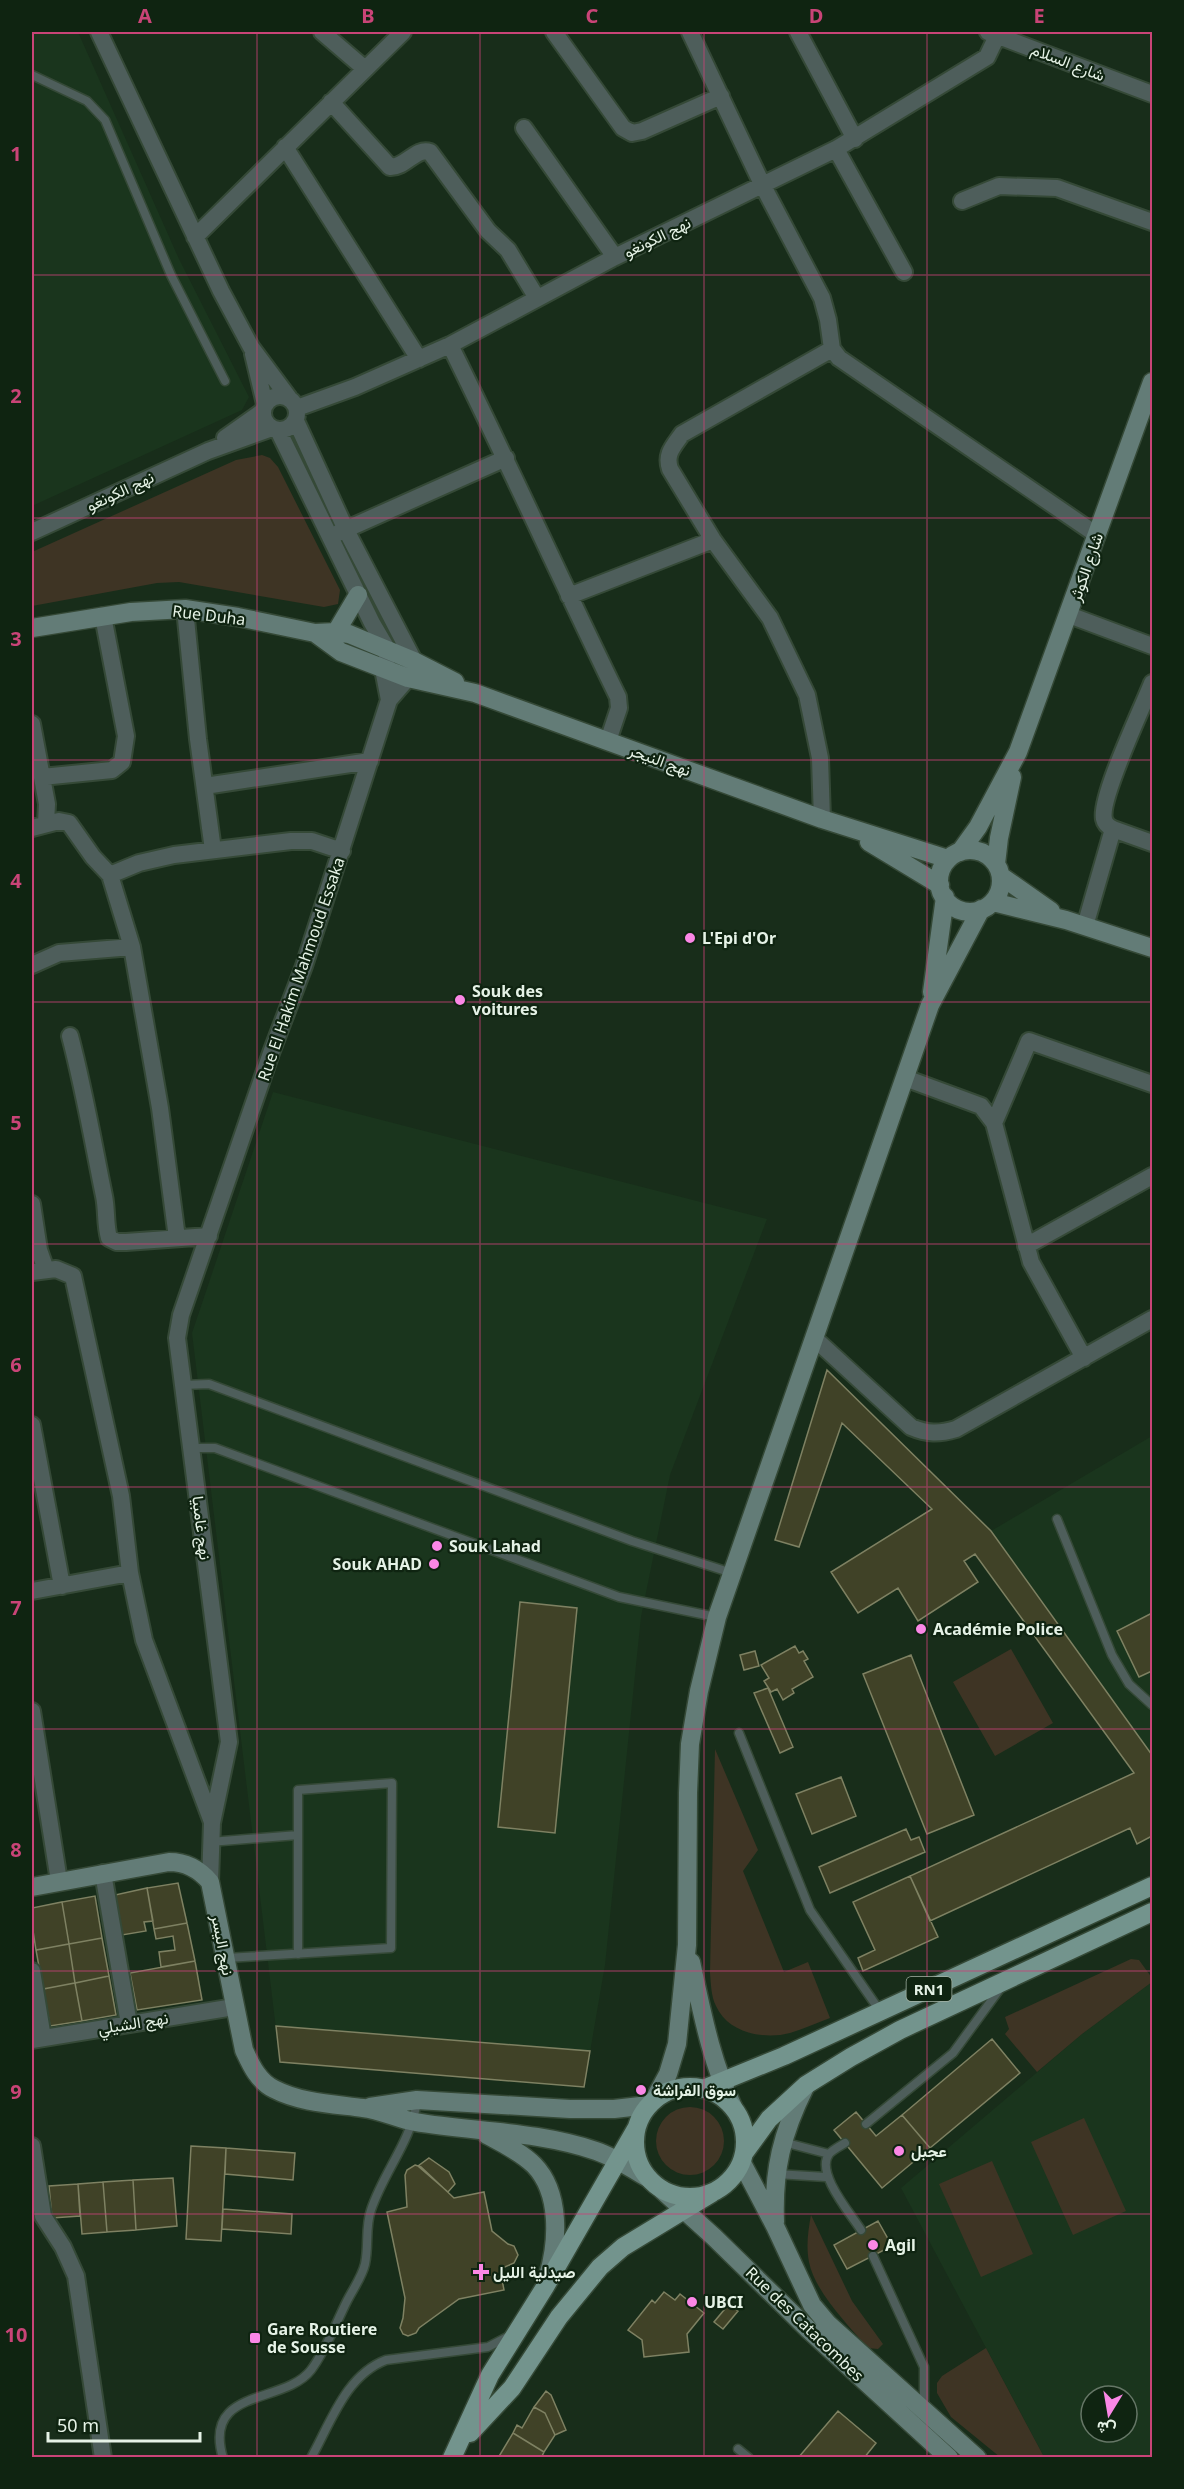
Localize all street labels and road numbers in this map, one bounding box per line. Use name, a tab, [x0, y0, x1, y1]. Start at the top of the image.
street label: شارع السلام	[1028, 38, 1108, 87]
street label: نهج الكونغو	[620, 211, 695, 264]
street label: نهج الكونغو	[83, 466, 158, 517]
street label: شارع الكوثر	[1064, 530, 1109, 605]
street label: Rue Duha	[171, 600, 247, 630]
street label: نهج النيجر	[625, 738, 694, 782]
street label: Rue El Hakim Mahmoud Essaka	[252, 854, 350, 1084]
street label: نهج غامبيا	[186, 1495, 217, 1561]
street label: نهج اليسر	[205, 1912, 240, 1977]
road number: RN1	[906, 1977, 952, 2001]
street label: نهج الشيلي	[96, 2007, 170, 2042]
street label: Rue des Catacombes	[741, 2262, 869, 2386]

